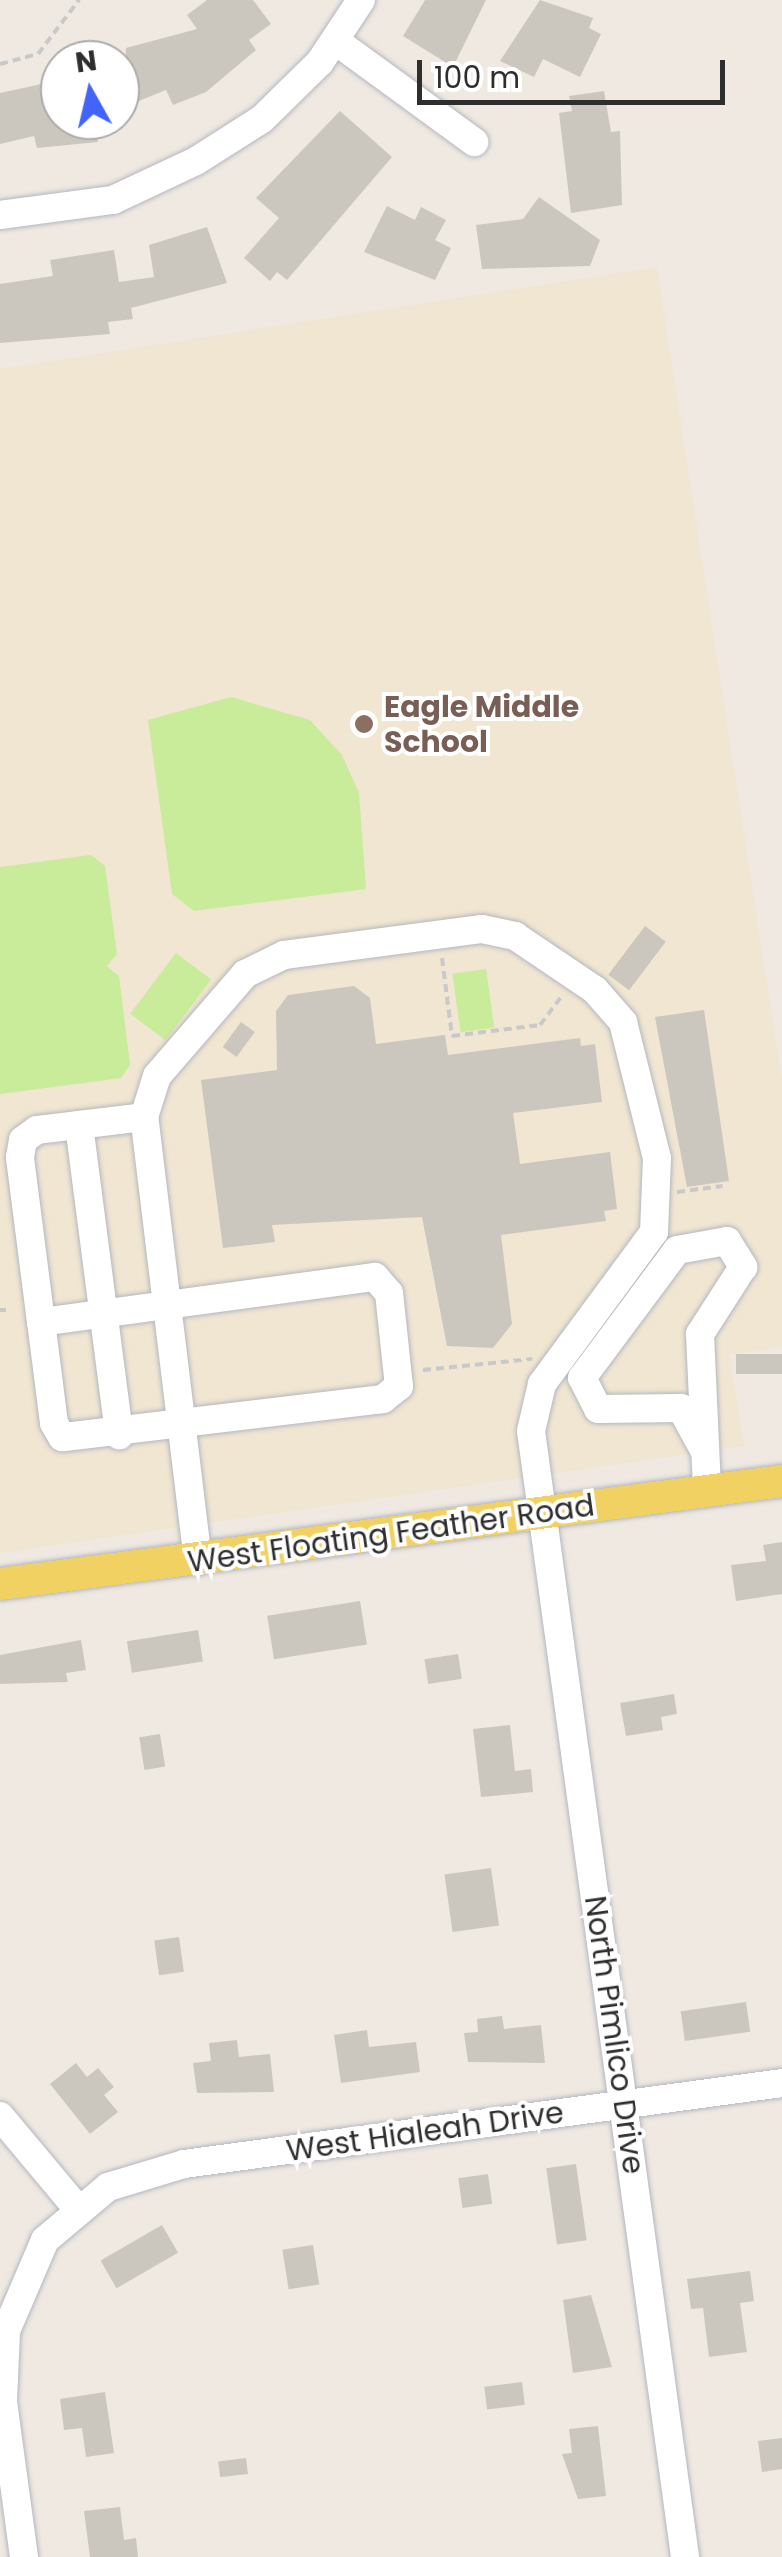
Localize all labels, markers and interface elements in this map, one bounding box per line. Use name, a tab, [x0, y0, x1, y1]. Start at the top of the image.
north arrow	[40, 40, 140, 140]
scale bar	[422, 40, 730, 102]
text: N	[73, 41, 99, 83]
text: 100 m	[434, 56, 520, 99]
place label: Eagle Middle School	[384, 689, 579, 760]
marker: Eagle Middle School	[353, 713, 375, 735]
street label: West Floating Feather Road	[185, 1488, 597, 1580]
street label: North Pimlico Drive	[577, 1894, 651, 2176]
street label: West Hialeah Drive	[284, 2095, 566, 2169]

